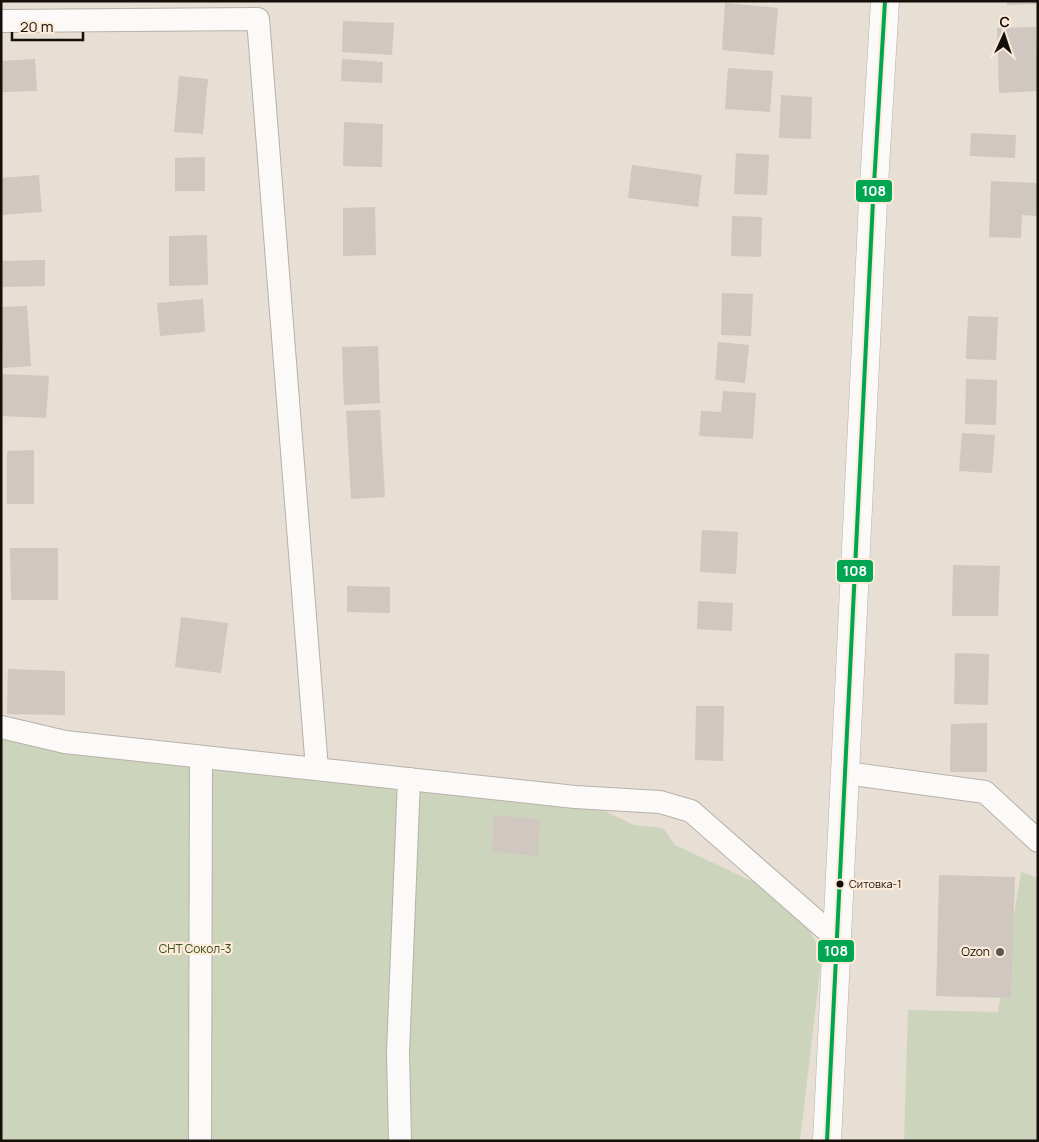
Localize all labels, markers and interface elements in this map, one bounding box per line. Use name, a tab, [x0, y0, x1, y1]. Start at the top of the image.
scale bar	[12, 10, 84, 42]
north arrow	[979, 10, 1029, 60]
text: С	[999, 12, 1010, 31]
text: 20 m	[20, 16, 53, 37]
line badge: 108	[855, 179, 893, 203]
text: 108	[862, 181, 886, 200]
line badge: 108	[836, 559, 874, 583]
text: 108	[843, 561, 867, 580]
place label: Ситовка-1	[849, 876, 901, 891]
marker: Ситовка-1	[835, 879, 845, 889]
line badge: 108	[817, 939, 855, 963]
park label: СНТ Сокол-3	[159, 940, 231, 957]
text: 108	[824, 941, 848, 960]
place label: Ozon	[961, 943, 990, 960]
marker: Ozon	[994, 946, 1006, 958]

